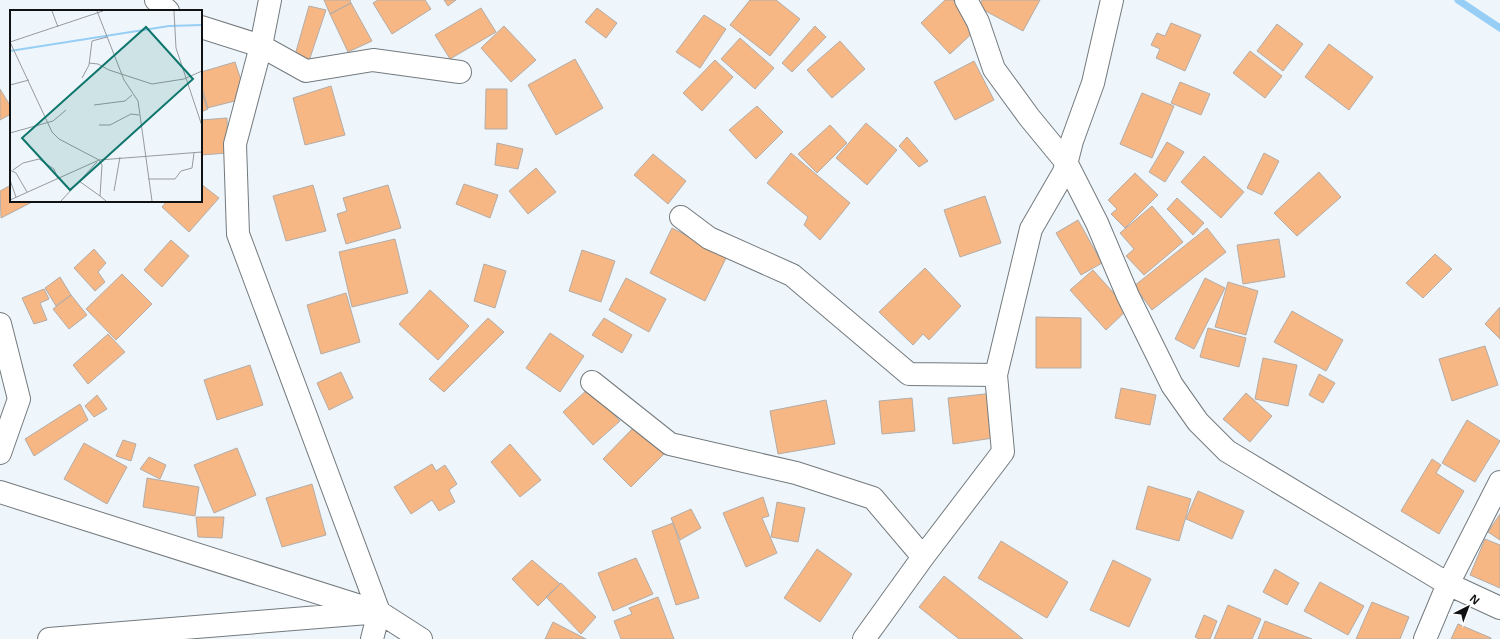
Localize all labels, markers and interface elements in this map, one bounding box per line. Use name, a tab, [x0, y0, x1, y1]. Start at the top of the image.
inset map	[10, 10, 202, 202]
north arrow	[1448, 587, 1488, 627]
text: N	[1467, 591, 1483, 608]

